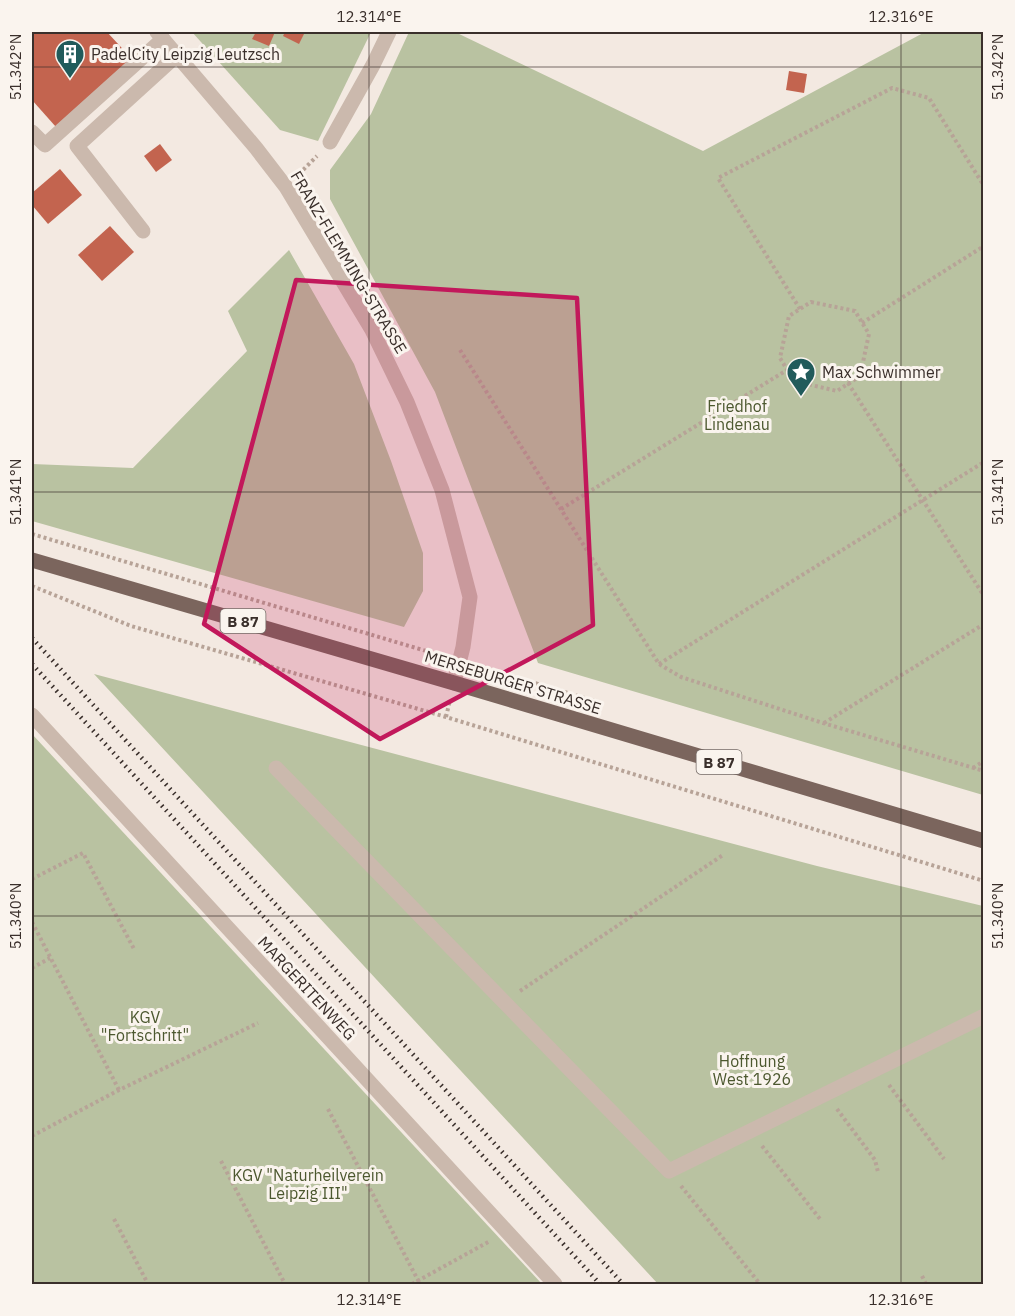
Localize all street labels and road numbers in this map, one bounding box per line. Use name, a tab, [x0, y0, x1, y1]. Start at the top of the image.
street label: FRANZ-FLEMMING-STRASSE	[286, 167, 412, 357]
road number: B 87	[220, 609, 266, 633]
street label: MERSEBURGER STRASSE	[422, 646, 604, 718]
road number: B 87	[696, 750, 742, 774]
street label: MARGERITENWEG	[254, 932, 360, 1044]

